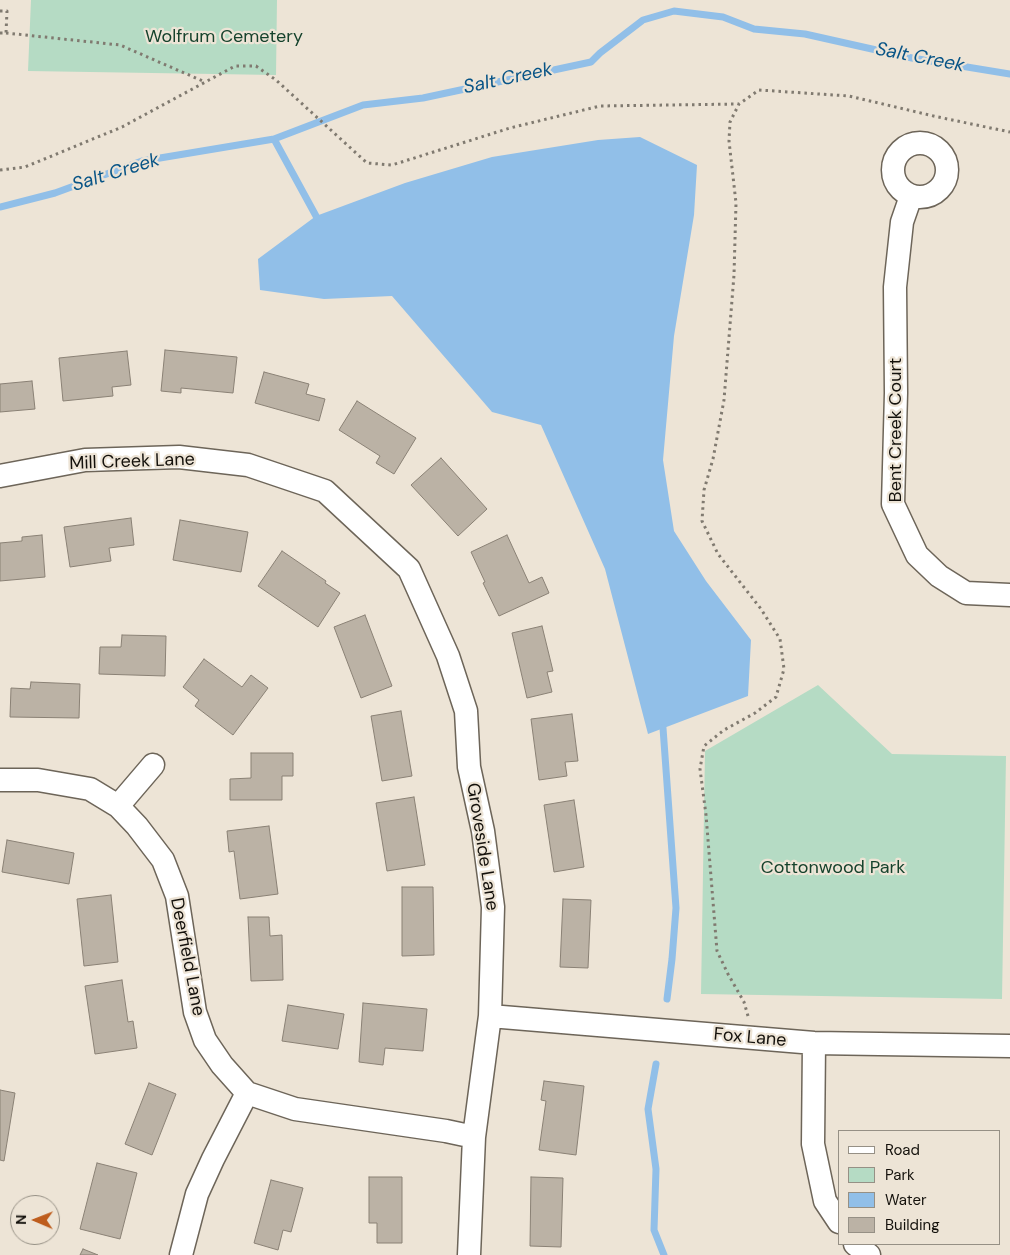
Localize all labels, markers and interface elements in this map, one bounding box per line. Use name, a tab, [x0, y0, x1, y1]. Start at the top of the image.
park label: Wolfrum Cemetery	[145, 26, 303, 48]
water label: Salt Creek	[873, 38, 967, 78]
water label: Salt Creek	[461, 58, 555, 100]
water label: Salt Creek	[69, 149, 163, 197]
street label: Bent Creek Court	[885, 358, 907, 502]
street label: Mill Creek Lane	[69, 449, 195, 475]
street label: Groveside Lane	[461, 782, 503, 912]
park label: Cottonwood Park	[761, 857, 905, 879]
street label: Deerfield Lane	[165, 896, 209, 1018]
street label: Fox Lane	[713, 1024, 787, 1052]
legend	[838, 1130, 1000, 1245]
text: Road	[885, 1140, 920, 1160]
text: Park	[885, 1165, 915, 1185]
text: Water	[885, 1190, 926, 1210]
north arrow	[10, 1195, 60, 1245]
text: N	[12, 1214, 30, 1225]
text: Building	[885, 1215, 940, 1235]

